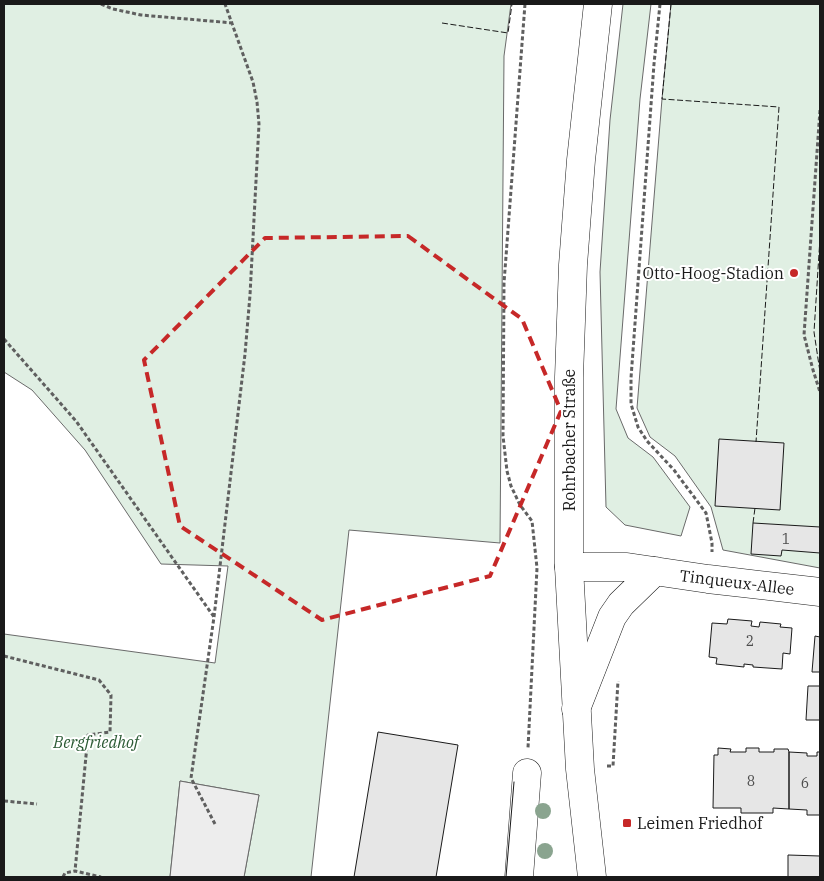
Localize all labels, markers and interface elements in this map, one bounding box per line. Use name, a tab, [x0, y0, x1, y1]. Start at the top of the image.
place label: Otto-Hoog-Stadion	[642, 263, 784, 283]
marker: Otto-Hoog-Stadion	[788, 267, 800, 279]
street label: Rohrbacher Straße	[559, 369, 579, 511]
house number: 1	[782, 530, 790, 548]
street label: Tinqueux-Allee	[678, 565, 796, 599]
house number: 2	[746, 632, 754, 650]
park label: Bergfriedhof	[52, 732, 142, 752]
house number: 8	[747, 772, 755, 790]
house number: 6	[801, 774, 809, 792]
place label: Leimen Friedhof	[637, 813, 764, 833]
marker: Leimen Friedhof	[621, 817, 633, 829]

